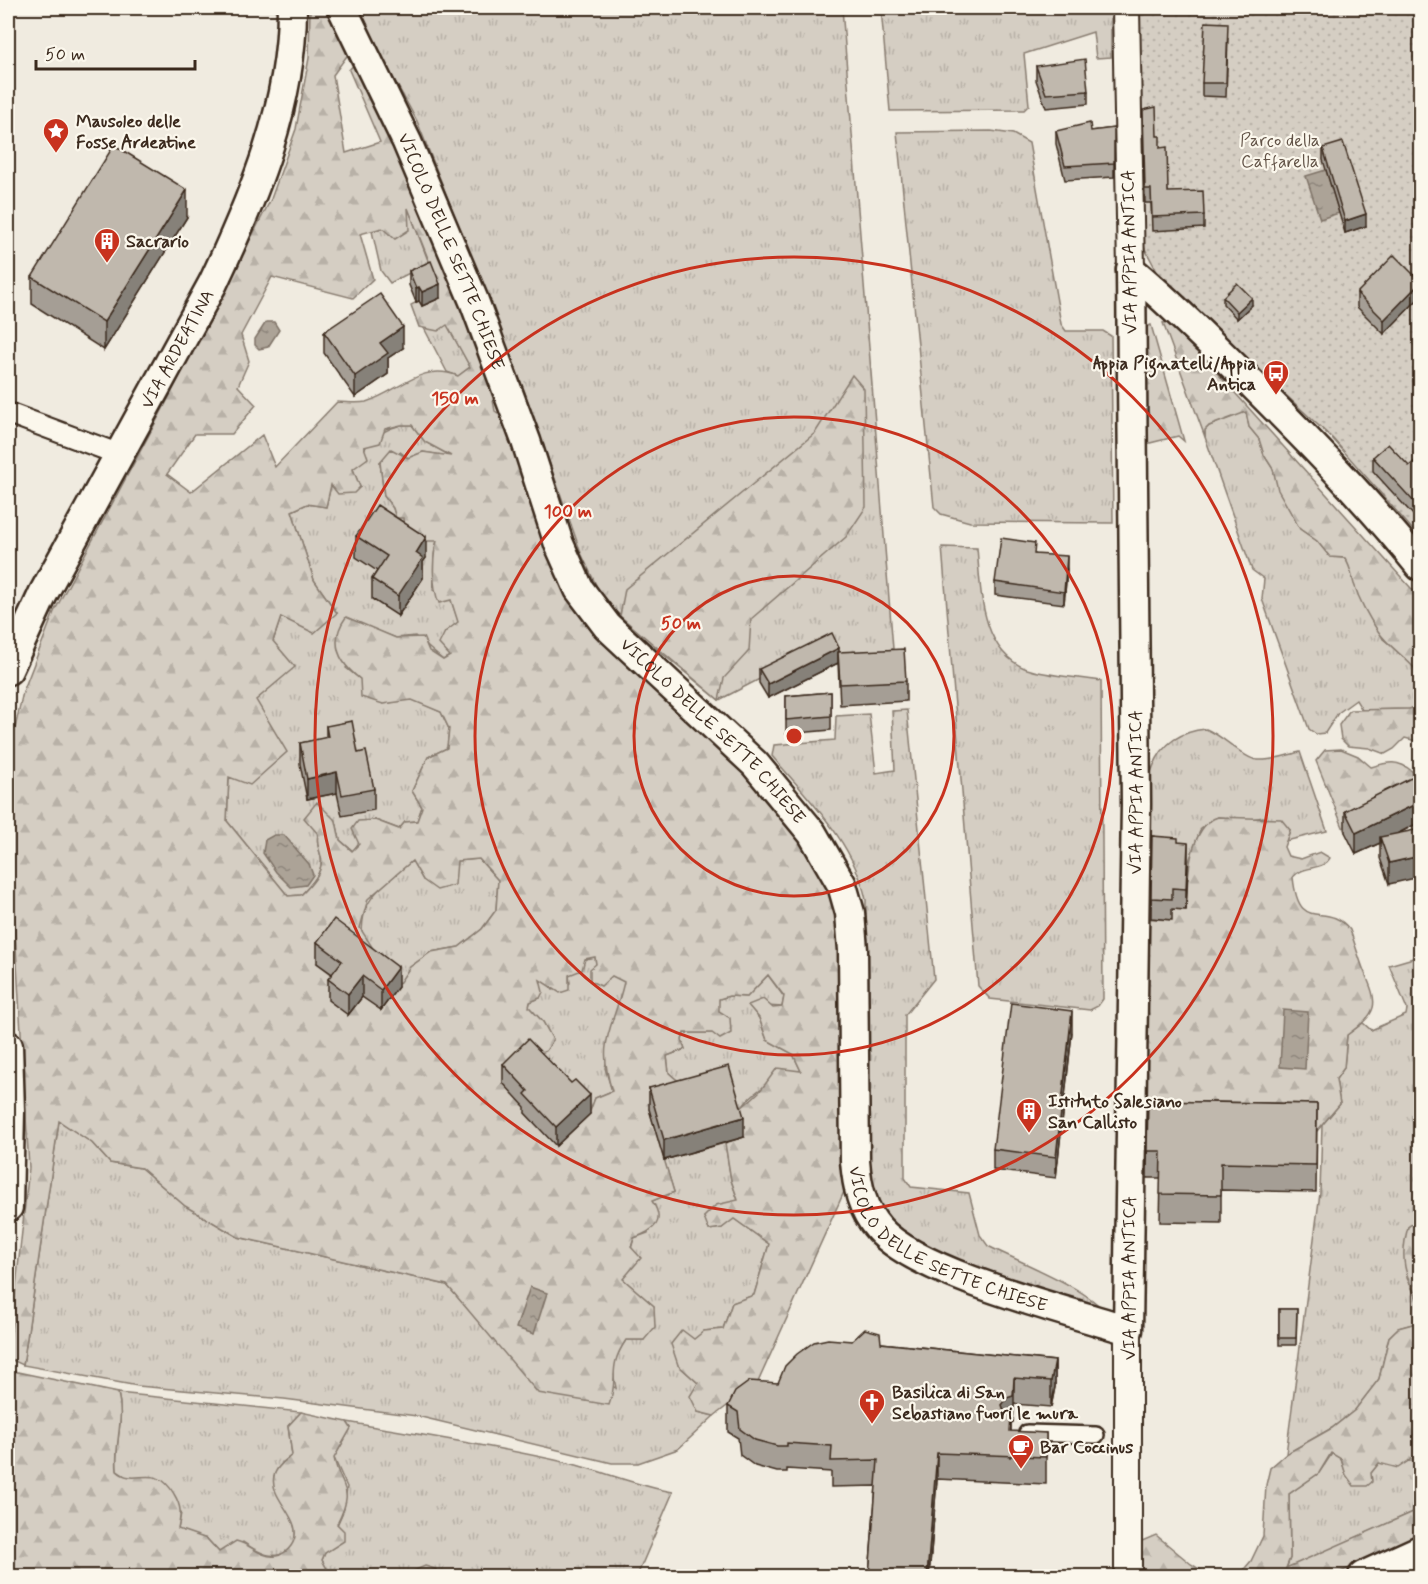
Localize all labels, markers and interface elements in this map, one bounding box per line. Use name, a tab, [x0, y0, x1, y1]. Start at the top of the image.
scale bar	[36, 33, 195, 71]
text: 50 m	[45, 43, 85, 67]
place label: Mausoleo delle Fosse Ardeatine	[76, 110, 196, 155]
place icon: Mausoleo delle Fosse Ardeatine	[41, 116, 71, 154]
street label: VICOLO DELLE SETTE CHIESE	[391, 129, 510, 374]
park label: Parco della Caffarella	[1240, 129, 1320, 174]
street label: VIA APPIA ANTICA	[1117, 170, 1143, 334]
building icon: Sacrario	[92, 226, 122, 264]
place label: Sacrario	[126, 230, 189, 254]
street label: VIA ARDEATINA	[135, 285, 220, 413]
place label: Appia Pignatelli/Appia Antica	[1093, 352, 1256, 397]
bus stop icon: Appia Pignatelli/Appia Antica	[1261, 358, 1291, 396]
text: 150 m	[431, 387, 479, 411]
text: 100 m	[544, 500, 592, 524]
text: 50 m	[661, 612, 701, 636]
street label: VICOLO DELLE SETTE CHIESE	[614, 633, 811, 829]
street label: VIA APPIA ANTICA	[1124, 710, 1149, 875]
centre of rings	[784, 726, 804, 746]
place label: Istituto Salesiano San Callisto	[1048, 1090, 1182, 1135]
building icon: Istituto Salesiano San Callisto	[1014, 1096, 1044, 1134]
street label: VICOLO DELLE SETTE CHIESE	[842, 1165, 1050, 1318]
street label: VIA APPIA ANTICA	[1118, 1196, 1142, 1360]
place label: Basilica di San Sebastiano fuori le mura	[892, 1381, 1079, 1426]
church icon: Basilica di San Sebastiano fuori le mura	[857, 1387, 887, 1425]
cafe icon: Bar Coccinus	[1006, 1432, 1036, 1470]
place label: Bar Coccinus	[1040, 1436, 1133, 1460]

